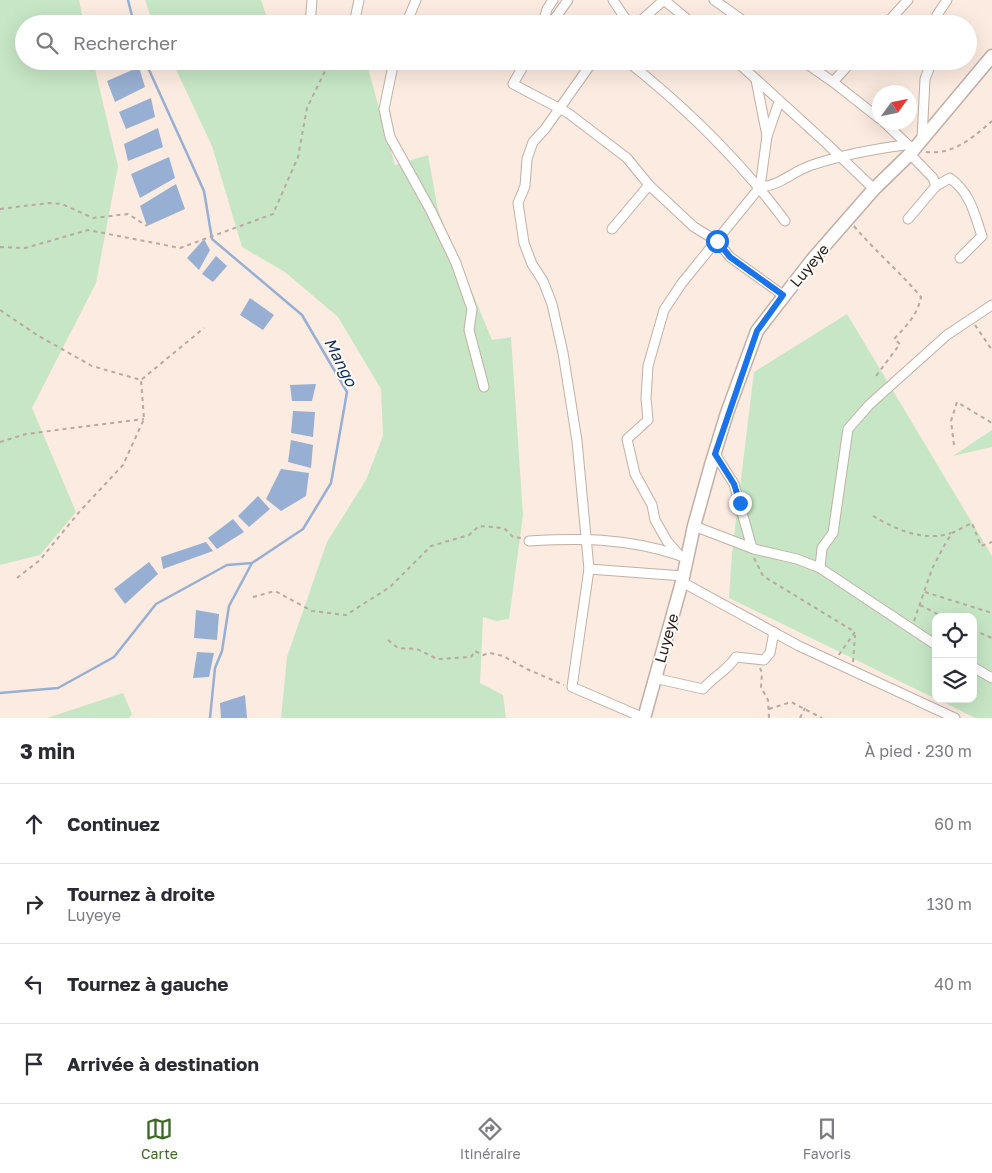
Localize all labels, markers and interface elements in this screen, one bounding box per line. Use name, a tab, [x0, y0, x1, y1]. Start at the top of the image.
search box	[15, 15, 977, 70]
icon: search	[33, 29, 61, 57]
text: Rechercher	[73, 31, 178, 54]
north arrow	[872, 85, 917, 130]
route start	[706, 230, 729, 253]
street label: Luyeye	[786, 240, 832, 290]
water label: Mango	[320, 334, 362, 391]
route end	[729, 492, 752, 515]
street label: Luyeye	[650, 611, 682, 665]
map controls	[932, 613, 977, 703]
button: locate	[932, 613, 977, 658]
button: layers	[932, 658, 977, 703]
text: 3 min	[20, 738, 75, 764]
text: À pied · 230 m	[865, 741, 972, 761]
icon: ahead	[20, 810, 48, 838]
text: Continuez	[67, 812, 160, 835]
text: 60 m	[934, 814, 972, 834]
text: Tournez à droite	[67, 882, 215, 905]
icon: right	[20, 890, 48, 918]
text: 130 m	[927, 894, 972, 914]
text: Luyeye	[67, 905, 121, 925]
icon: left	[20, 970, 48, 998]
text: Tournez à gauche	[67, 972, 228, 995]
text: 40 m	[934, 974, 972, 994]
icon: arrive	[20, 1050, 48, 1078]
text: Arrivée à destination	[67, 1052, 259, 1075]
tab: Carte	[141, 1115, 178, 1162]
tab: Itinéraire	[460, 1115, 521, 1162]
tab: Favoris	[803, 1115, 851, 1162]

